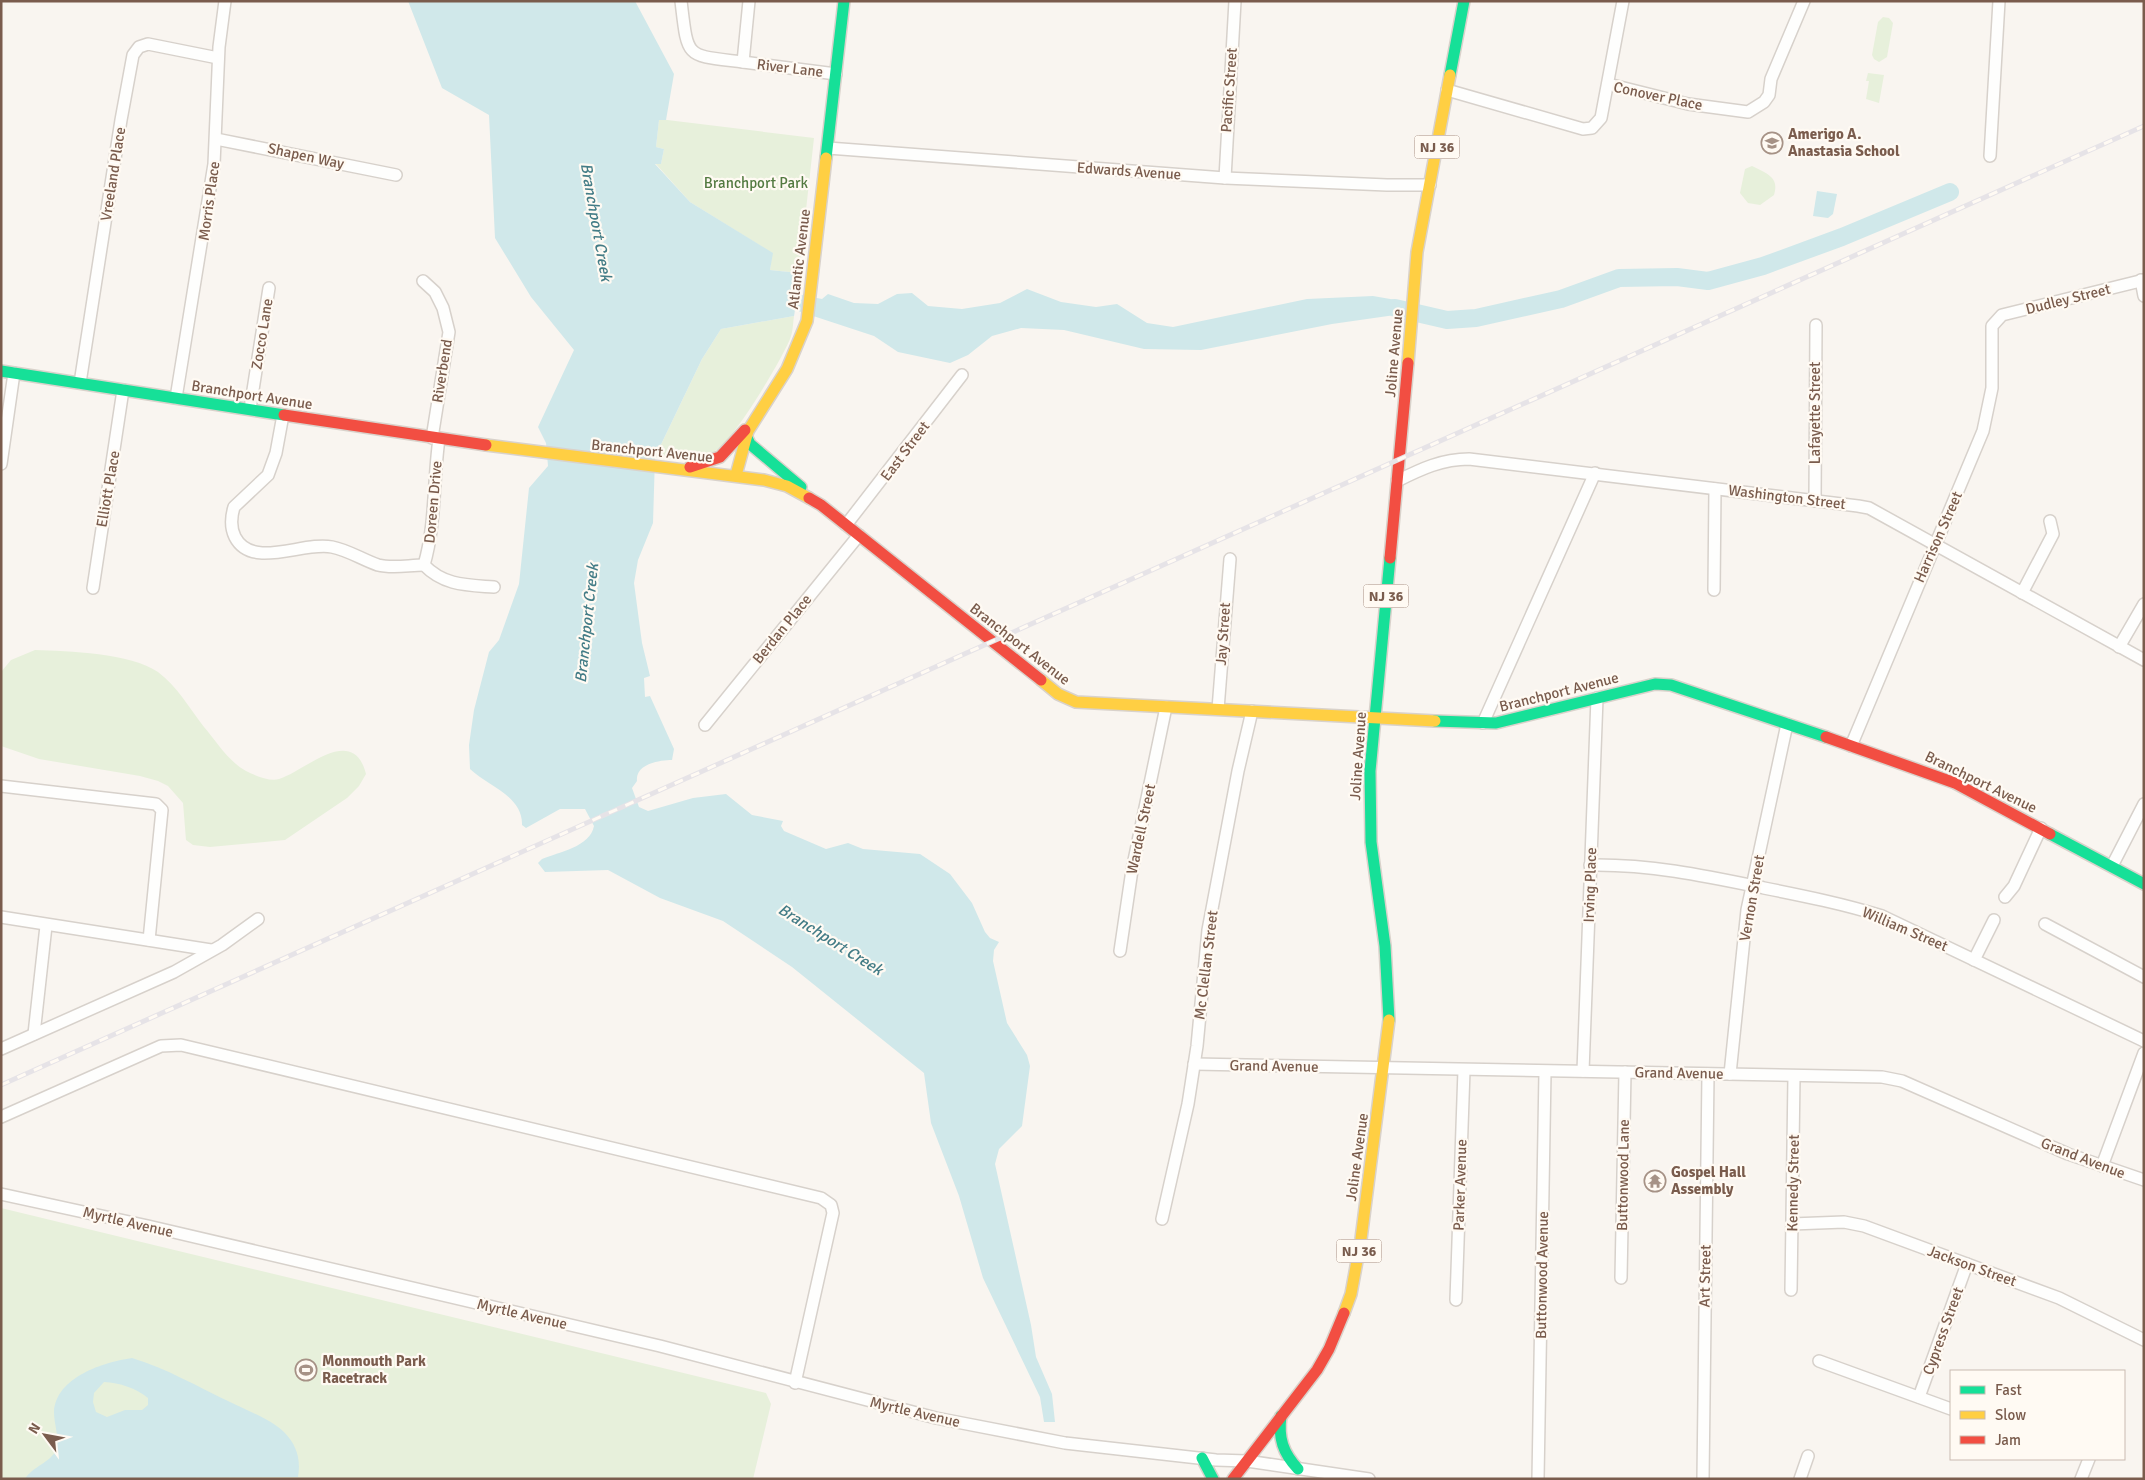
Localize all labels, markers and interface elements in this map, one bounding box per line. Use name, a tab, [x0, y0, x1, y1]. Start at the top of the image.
street label: Pacific Street	[1217, 47, 1241, 133]
street label: River Lane	[756, 55, 824, 81]
street label: Conover Place	[1612, 78, 1704, 114]
place label: Amerigo A. Anastasia School	[1788, 125, 1900, 160]
street label: Vreeland Place	[97, 126, 129, 222]
school or university icon: Amerigo A. Anastasia School	[1760, 131, 1784, 155]
road number: NJ 36	[1414, 136, 1460, 158]
street label: Shapen Way	[266, 139, 346, 173]
street label: Edwards Avenue	[1076, 158, 1182, 184]
street label: Morris Place	[195, 160, 223, 242]
water label: Branchport Creek	[576, 161, 617, 285]
park label: Branchport Park	[704, 174, 809, 192]
street label: Atlantic Avenue	[784, 208, 814, 310]
street label: Dudley Street	[2024, 280, 2112, 318]
street label: Zocco Lane	[247, 297, 277, 371]
street label: Joline Avenue	[1381, 308, 1407, 398]
street label: Riverbend	[428, 338, 456, 404]
street label: Lafayette Street	[1806, 362, 1824, 464]
street label: Branchport Avenue	[190, 377, 314, 413]
street label: East Street	[877, 418, 933, 484]
street label: Branchport Avenue	[590, 436, 714, 466]
street label: Elliott Place	[92, 449, 124, 529]
street label: Doreen Drive	[420, 460, 446, 544]
street label: Washington Street	[1727, 481, 1847, 513]
street label: Harrison Street	[1910, 489, 1966, 585]
water label: Branchport Creek	[571, 561, 603, 684]
road number: NJ 36	[1364, 584, 1408, 608]
street label: Berdan Place	[749, 591, 815, 667]
street label: Branchport Avenue	[966, 599, 1074, 689]
street label: Jay Street	[1212, 602, 1234, 666]
street label: Branchport Avenue	[1497, 668, 1621, 716]
street label: Joline Avenue	[1346, 711, 1370, 801]
street label: Branchport Avenue	[1922, 747, 2040, 817]
street label: Wardell Street	[1123, 782, 1159, 876]
street label: Irving Place	[1580, 847, 1600, 923]
street label: Vernon Street	[1736, 853, 1768, 943]
water label: Branchport Creek	[774, 900, 888, 981]
street label: William Street	[1859, 903, 1951, 955]
street label: Mc Clellan Street	[1190, 909, 1222, 1021]
street label: Grand Avenue	[1229, 1056, 1319, 1076]
street label: Grand Avenue	[1634, 1063, 1724, 1083]
street label: Joline Avenue	[1342, 1112, 1372, 1202]
street label: Buttonwood Lane	[1613, 1119, 1633, 1231]
street label: Kennedy Street	[1783, 1134, 1803, 1232]
street label: Grand Avenue	[2038, 1134, 2128, 1182]
street label: Parker Avenue	[1449, 1139, 1471, 1231]
place label: Gospel Hall Assembly	[1671, 1163, 1746, 1198]
temple icon: Gospel Hall Assembly	[1643, 1169, 1667, 1193]
street label: Myrtle Avenue	[81, 1203, 175, 1241]
street label: Buttonwood Avenue	[1532, 1211, 1552, 1339]
road number: NJ 36	[1336, 1240, 1382, 1262]
street label: Jackson Street	[1925, 1242, 2019, 1290]
street label: Art Street	[1695, 1245, 1715, 1307]
street label: Cypress Street	[1919, 1285, 1967, 1377]
street label: Myrtle Avenue	[475, 1295, 569, 1333]
place label: Monmouth Park Racetrack	[322, 1352, 426, 1387]
sports icon: Monmouth Park Racetrack	[294, 1358, 318, 1382]
legend	[1950, 1370, 2125, 1460]
text: Fast	[1995, 1381, 2022, 1399]
street label: Myrtle Avenue	[868, 1393, 962, 1431]
text: Slow	[1995, 1406, 2026, 1424]
north arrow	[20, 1410, 70, 1460]
text: N	[25, 1420, 44, 1437]
text: Jam	[1995, 1431, 2021, 1449]

